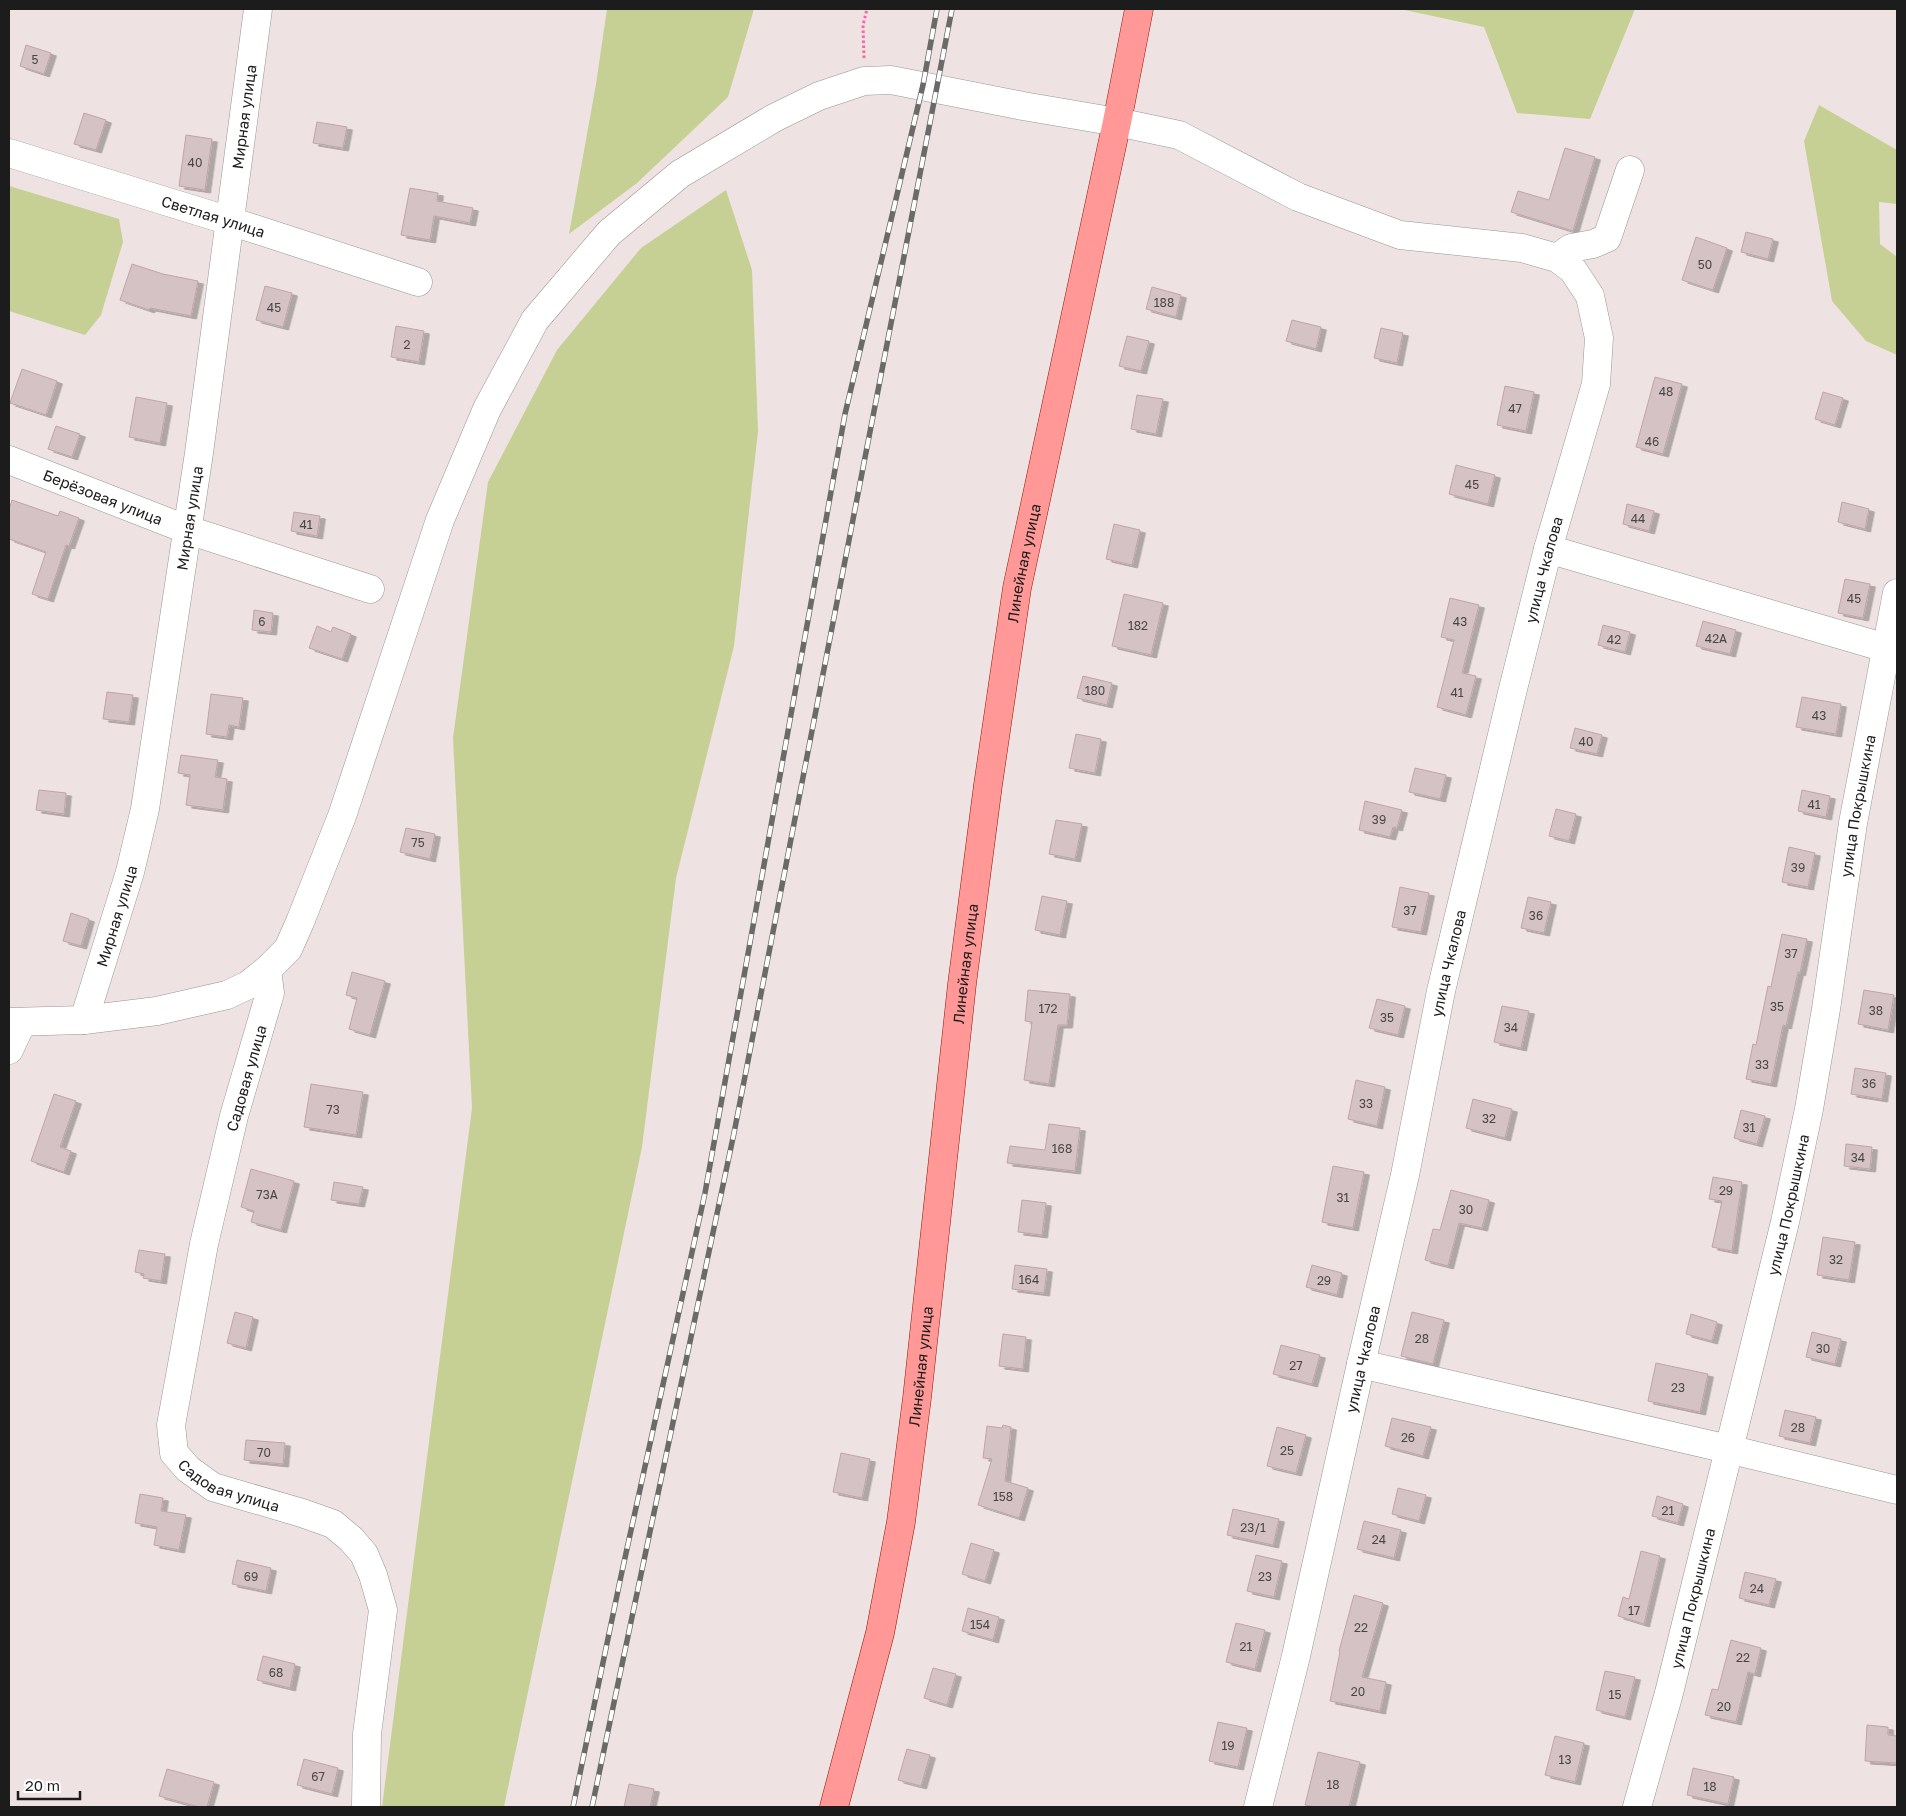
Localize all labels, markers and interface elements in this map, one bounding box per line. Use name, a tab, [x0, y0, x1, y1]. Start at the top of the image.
house number: 5	[32, 52, 39, 67]
street label: Мирная улица	[228, 63, 260, 170]
house number: 40	[188, 155, 202, 170]
street label: Светлая улица	[159, 192, 268, 241]
house number: 50	[1698, 257, 1712, 272]
house number: 188	[1154, 295, 1174, 310]
house number: 45	[267, 300, 281, 315]
house number: 2	[404, 337, 411, 352]
house number: 48	[1659, 384, 1673, 399]
house number: 47	[1508, 401, 1522, 416]
house number: 46	[1645, 434, 1659, 449]
street label: Берёзовая улица	[41, 465, 165, 528]
street label: Мирная улица	[172, 465, 206, 571]
house number: 45	[1465, 477, 1479, 492]
street label: Линейная улица	[1003, 502, 1044, 624]
house number: 44	[1631, 511, 1645, 526]
street label: улица Чкалова	[1521, 514, 1566, 625]
house number: 41	[299, 517, 313, 532]
house number: 45	[1847, 591, 1861, 606]
house number: 6	[258, 614, 266, 629]
house number: 43	[1453, 614, 1467, 629]
house number: 182	[1128, 618, 1148, 633]
house number: 42А	[1705, 631, 1727, 646]
house number: 42	[1607, 632, 1621, 647]
house number: 180	[1085, 683, 1105, 698]
house number: 41	[1450, 685, 1464, 700]
house number: 43	[1812, 708, 1826, 723]
street label: улица Покрышкина	[1836, 733, 1879, 878]
house number: 40	[1579, 734, 1593, 749]
house number: 41	[1807, 797, 1821, 812]
house number: 39	[1372, 812, 1386, 827]
house number: 75	[411, 835, 425, 850]
house number: 39	[1791, 860, 1805, 875]
street label: Мирная улица	[92, 863, 140, 969]
street label: Линейная улица	[949, 903, 981, 1025]
house number: 37	[1403, 903, 1417, 918]
street label: улица Чкалова	[1427, 908, 1469, 1018]
house number: 36	[1529, 908, 1543, 923]
house number: 37	[1784, 946, 1798, 961]
house number: 35	[1770, 999, 1784, 1014]
house number: 172	[1038, 1001, 1058, 1016]
house number: 38	[1869, 1003, 1883, 1018]
house number: 35	[1380, 1010, 1394, 1025]
house number: 34	[1504, 1020, 1518, 1035]
street label: Садовая улица	[222, 1023, 270, 1133]
house number: 33	[1755, 1057, 1769, 1072]
house number: 36	[1862, 1076, 1876, 1091]
house number: 33	[1359, 1096, 1373, 1111]
house number: 73	[326, 1102, 340, 1117]
house number: 32	[1482, 1111, 1496, 1126]
house number: 31	[1743, 1120, 1756, 1135]
street label: улица Покрышкина	[1763, 1132, 1812, 1277]
house number: 168	[1052, 1141, 1072, 1156]
house number: 34	[1851, 1150, 1865, 1165]
house number: 29	[1719, 1183, 1733, 1198]
house number: 73А	[256, 1187, 278, 1202]
house number: 31	[1337, 1190, 1350, 1205]
house number: 30	[1459, 1202, 1473, 1217]
house number: 32	[1829, 1252, 1843, 1267]
house number: 164	[1019, 1272, 1039, 1287]
house number: 29	[1317, 1273, 1331, 1288]
street label: улица Чкалова	[1341, 1304, 1383, 1414]
street label: Линейная улица	[904, 1305, 936, 1427]
house number: 28	[1415, 1331, 1429, 1346]
house number: 30	[1816, 1341, 1830, 1356]
house number: 27	[1289, 1358, 1303, 1373]
house number: 23	[1671, 1380, 1685, 1395]
house number: 28	[1791, 1420, 1805, 1435]
house number: 26	[1401, 1430, 1415, 1445]
house number: 25	[1280, 1443, 1294, 1458]
house number: 70	[257, 1445, 271, 1460]
street label: Садовая улица	[174, 1455, 282, 1515]
house number: 158	[993, 1489, 1013, 1504]
house number: 21	[1662, 1503, 1675, 1518]
house number: 23/1	[1240, 1520, 1266, 1535]
street label: улица Покрышкина	[1666, 1526, 1718, 1671]
house number: 24	[1372, 1532, 1386, 1547]
house number: 69	[244, 1569, 258, 1584]
house number: 23	[1258, 1569, 1272, 1584]
house number: 24	[1750, 1581, 1764, 1596]
house number: 17	[1628, 1603, 1640, 1618]
house number: 154	[970, 1617, 990, 1632]
house number: 22	[1354, 1620, 1368, 1635]
house number: 21	[1240, 1639, 1253, 1654]
house number: 22	[1736, 1650, 1750, 1665]
house number: 68	[269, 1665, 283, 1680]
house number: 20	[1351, 1684, 1365, 1699]
house number: 15	[1609, 1687, 1621, 1702]
house number: 20	[1717, 1699, 1731, 1714]
house number: 19	[1221, 1738, 1235, 1753]
house number: 13	[1559, 1752, 1571, 1767]
scale bar	[18, 1768, 80, 1800]
house number: 67	[311, 1769, 325, 1784]
text: 20 m	[25, 1776, 60, 1794]
house number: 18	[1326, 1777, 1340, 1792]
house number: 18	[1703, 1779, 1717, 1794]

